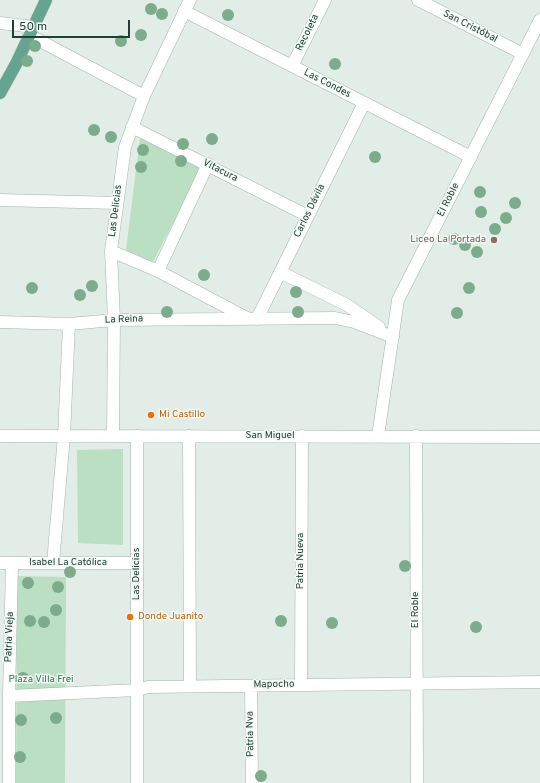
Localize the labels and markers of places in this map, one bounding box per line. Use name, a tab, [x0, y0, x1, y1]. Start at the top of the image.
place label: Liceo La Portada	[410, 234, 486, 246]
marker: Liceo La Portada	[489, 235, 499, 245]
place label: Mi Castillo	[159, 409, 205, 421]
marker: Mi Castillo	[146, 410, 156, 420]
place label: Donde Juanito	[138, 611, 203, 623]
marker: Donde Juanito	[125, 612, 135, 622]

